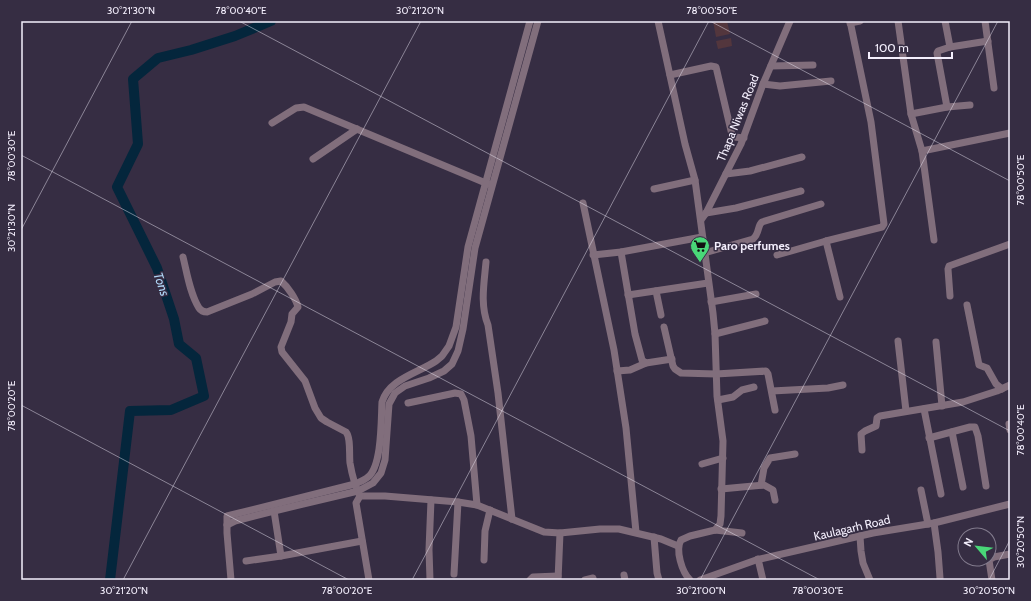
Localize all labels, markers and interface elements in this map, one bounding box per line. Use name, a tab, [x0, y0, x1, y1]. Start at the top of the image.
text: 30°21'30"N	[107, 4, 155, 17]
text: 78°00'40"E	[215, 4, 267, 17]
text: 30°21'20"N	[396, 4, 444, 17]
text: 78°00'50"E	[687, 4, 738, 17]
scale bar	[869, 34, 952, 60]
text: 100 m	[875, 40, 909, 55]
street label: Thapa Niwas Road	[713, 72, 762, 164]
text: 78°00'30"E	[5, 130, 18, 181]
text: 78°00'50"E	[1014, 154, 1027, 205]
text: 30°21'30"N	[5, 204, 18, 252]
supermarket icon: Paro perfumes	[689, 235, 711, 263]
place label: Paro perfumes	[714, 238, 790, 253]
water label: Tons	[150, 270, 174, 298]
text: 78°00'20"E	[5, 380, 18, 431]
text: 78°00'40"E	[1014, 404, 1027, 456]
street label: Kaulagarh Road	[812, 511, 892, 544]
text: 30°20'50"N	[1014, 516, 1027, 568]
north arrow	[957, 527, 997, 567]
text: N	[960, 536, 976, 549]
text: 30°21'20"N	[100, 584, 148, 597]
text: 78°00'20"E	[322, 584, 373, 597]
text: 30°21'00"N	[676, 584, 726, 597]
text: 78°00'30"E	[793, 584, 844, 597]
text: 30°20'50"N	[963, 584, 1015, 597]

